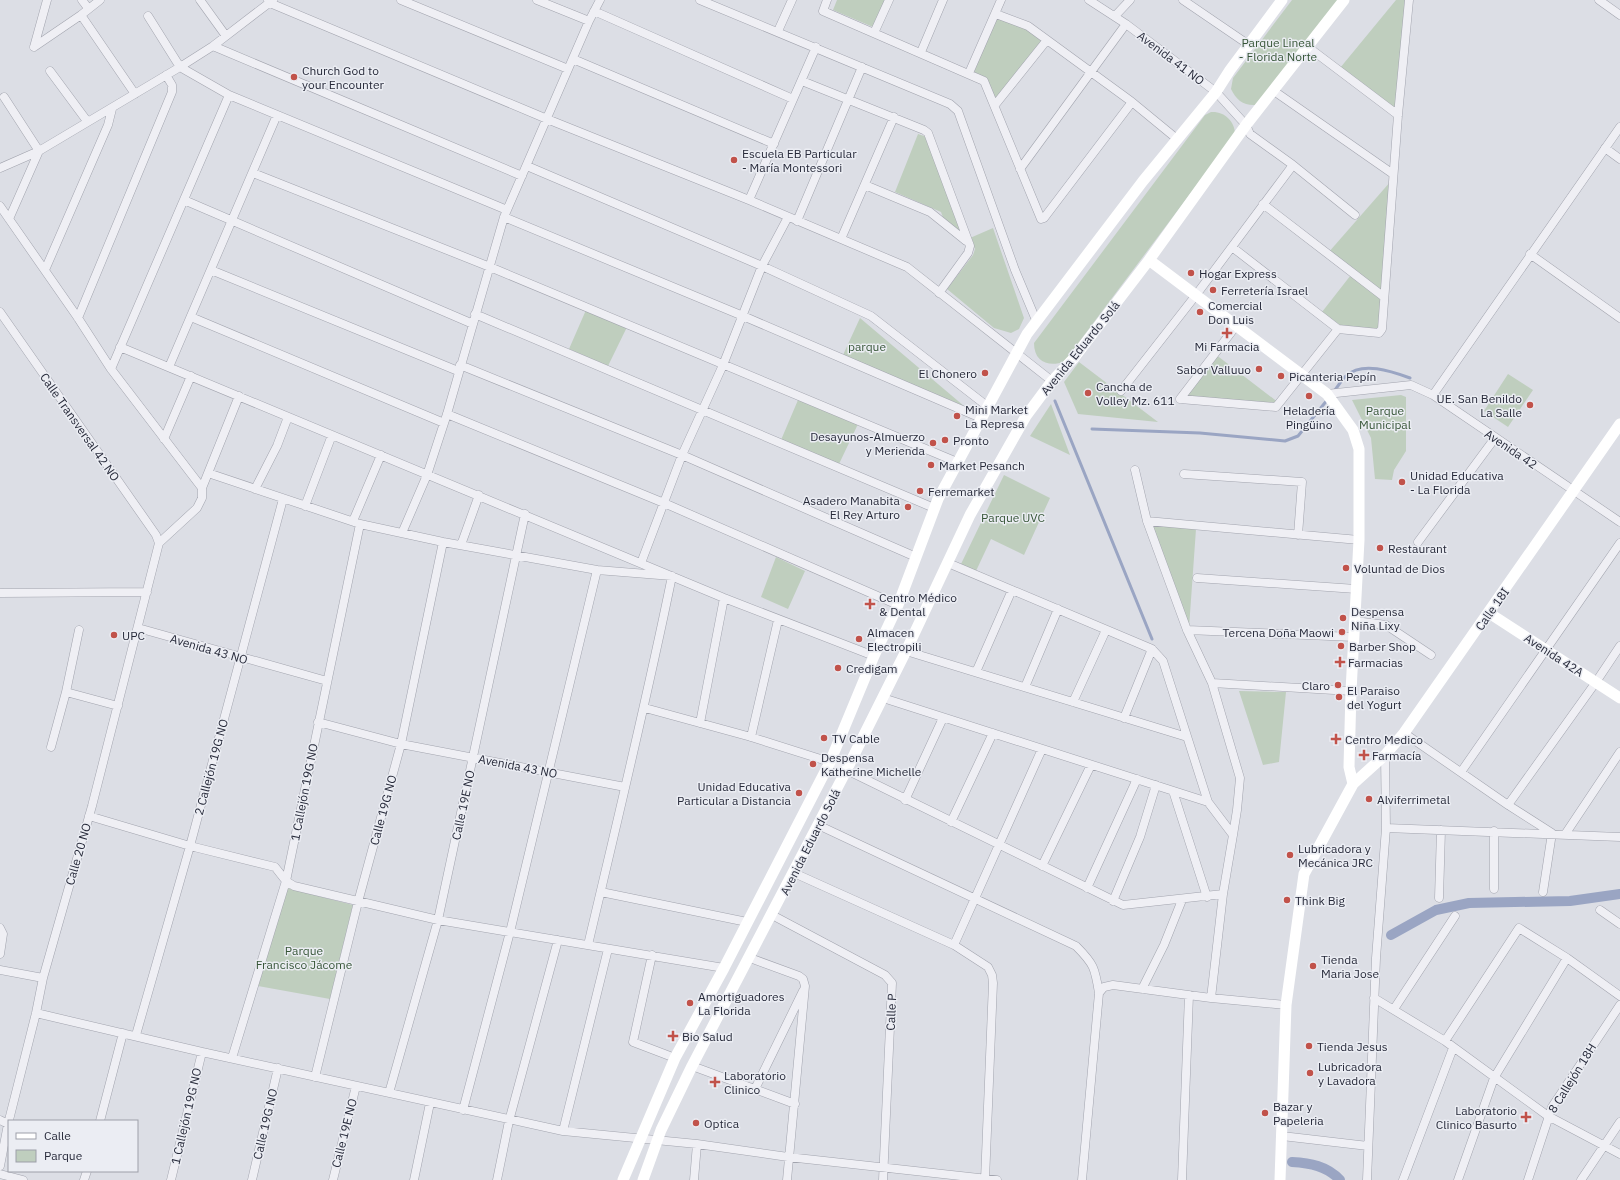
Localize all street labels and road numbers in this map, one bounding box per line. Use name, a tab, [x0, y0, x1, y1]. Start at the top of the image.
street label: Avenida 41 NO	[1135, 28, 1207, 88]
street label: Avenida Eduardo Solá	[1037, 297, 1123, 398]
street label: Calle Transversal 42 NO	[37, 370, 123, 484]
street label: Avenida 42	[1482, 426, 1540, 472]
street label: Calle 18I	[1472, 584, 1512, 633]
street label: Avenida 42A	[1521, 630, 1587, 680]
street label: Avenida 43 NO	[168, 631, 250, 667]
street label: 2 Callejón 19G NO	[191, 717, 231, 817]
street label: 1 Callejón 19G NO	[287, 742, 321, 842]
street label: Avenida 43 NO	[477, 751, 559, 781]
street label: Calle 19E NO	[448, 769, 478, 841]
street label: Calle 19G NO	[366, 773, 400, 847]
street label: Avenida Eduardo Solá	[777, 786, 844, 898]
street label: Calle 20 NO	[62, 821, 94, 887]
street label: Calle P	[883, 993, 899, 1031]
street label: 8 Callejón 18H	[1545, 1040, 1599, 1116]
street label: 1 Callejón 19G NO	[168, 1066, 204, 1166]
street label: Calle 19G NO	[250, 1087, 280, 1161]
street label: Calle 19E NO	[328, 1097, 360, 1169]

